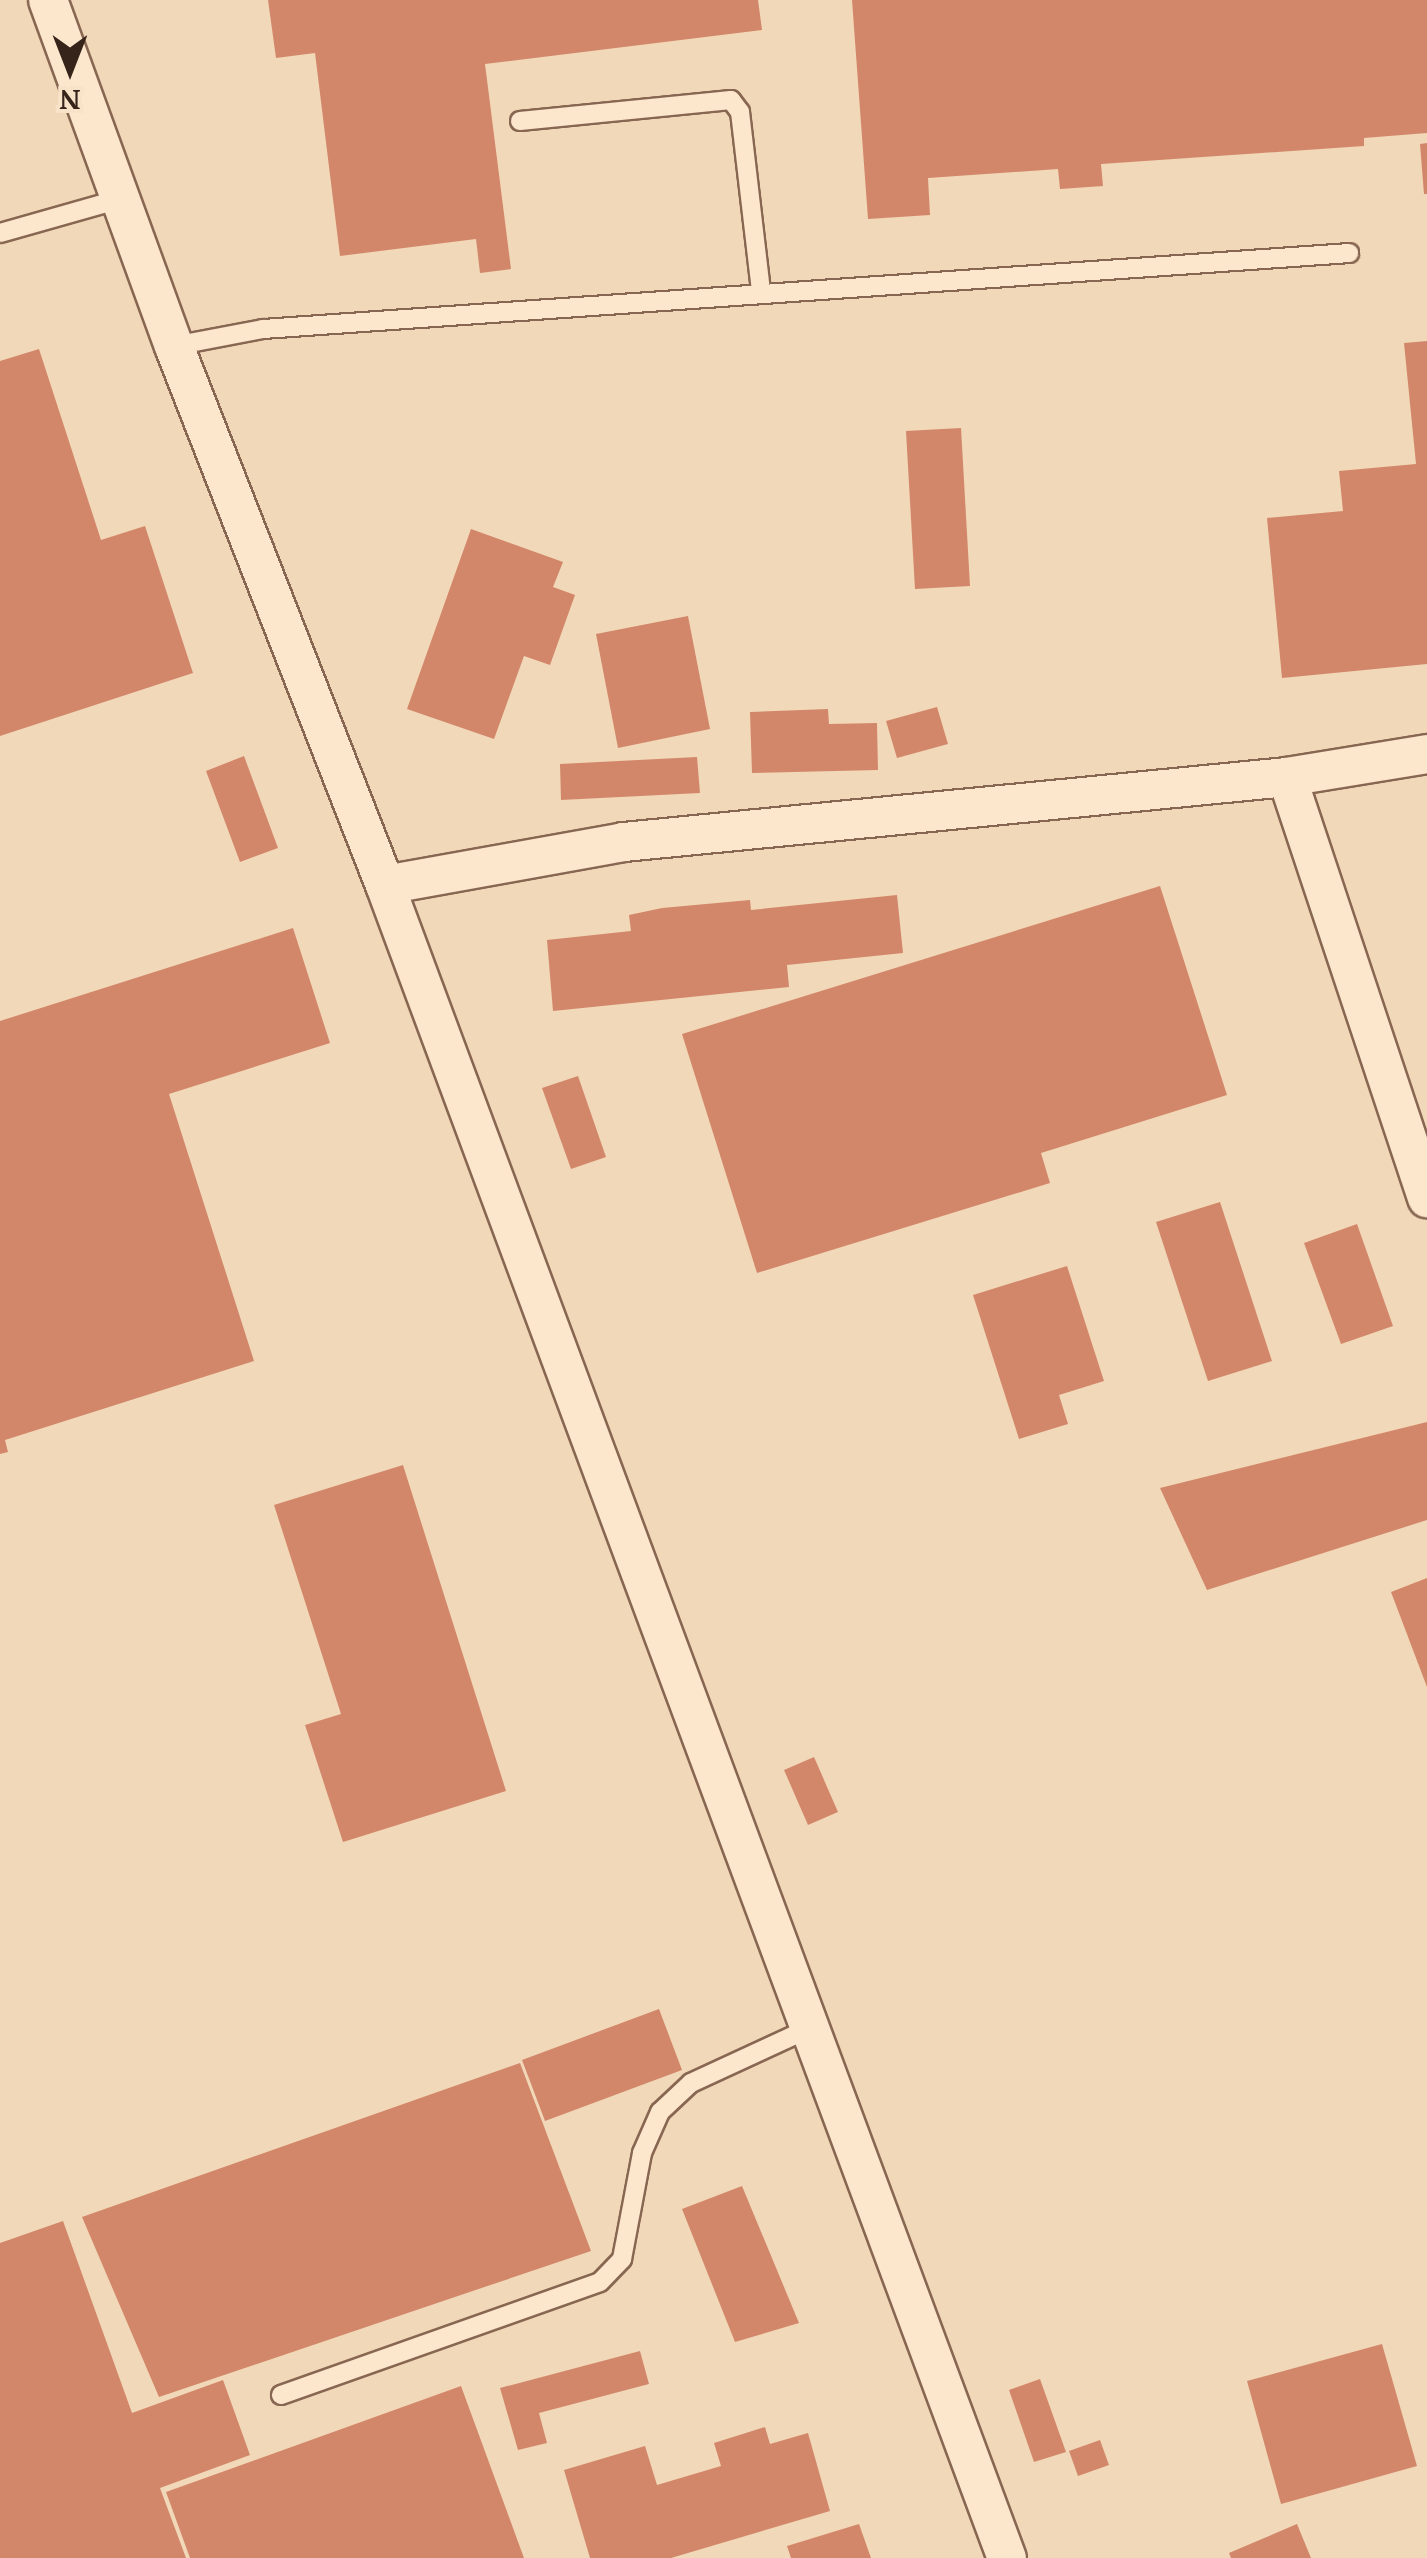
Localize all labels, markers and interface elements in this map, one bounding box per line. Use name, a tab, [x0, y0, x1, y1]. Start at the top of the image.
north arrow	[20, 20, 120, 120]
text: N	[59, 82, 81, 119]

